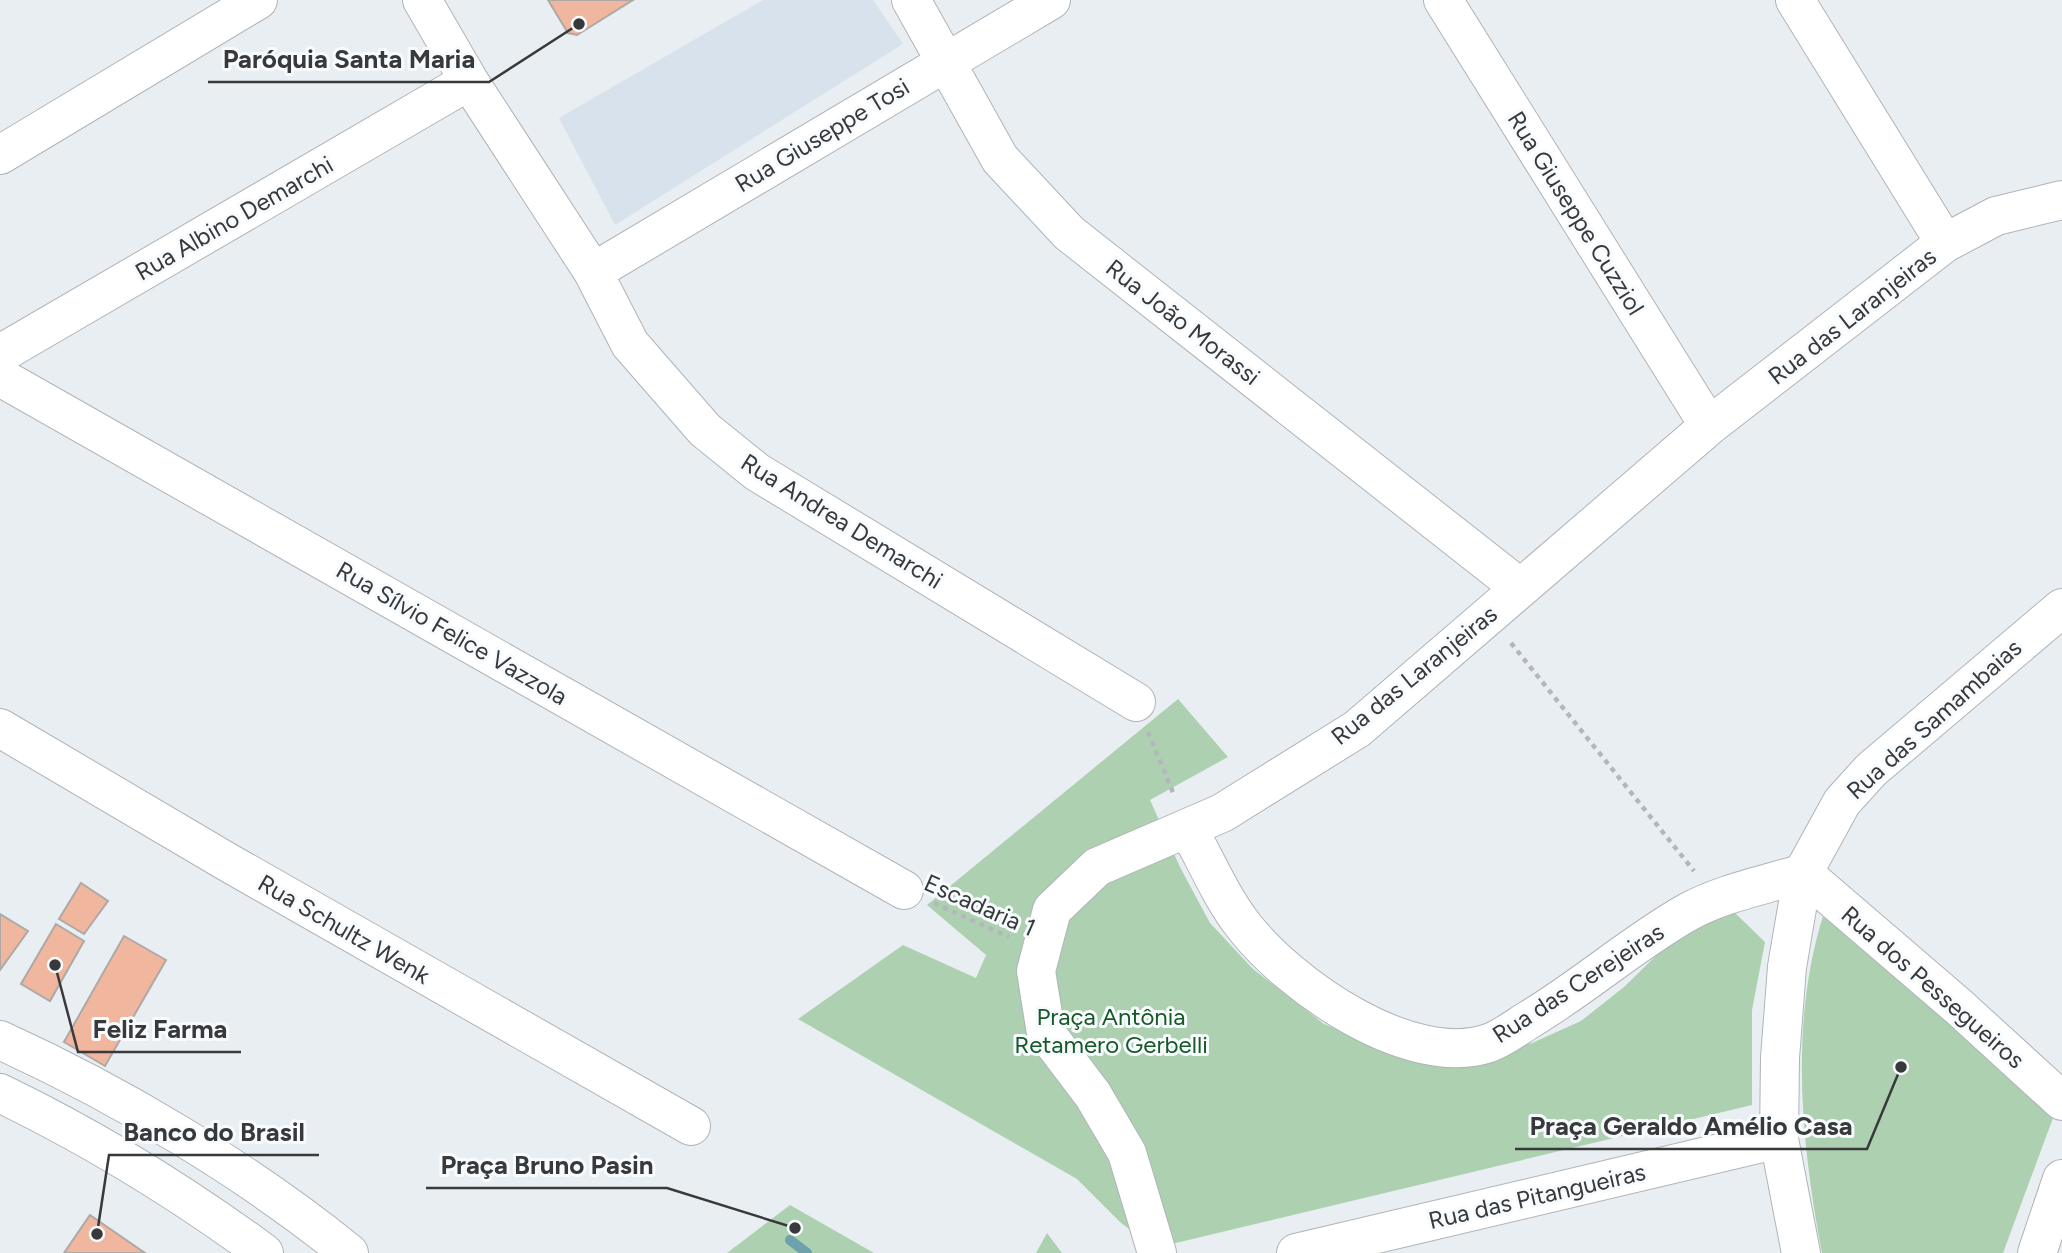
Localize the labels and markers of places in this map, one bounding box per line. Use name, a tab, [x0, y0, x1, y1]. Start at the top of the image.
callout: Paróquia Santa Maria	[208, 35, 489, 82]
callout: Feliz Farma	[78, 1005, 241, 1052]
callout: Praça Geraldo Amélio Casa	[1515, 1102, 1867, 1149]
callout: Banco do Brasil	[109, 1108, 319, 1155]
callout: Praça Bruno Pasin	[426, 1141, 667, 1188]

